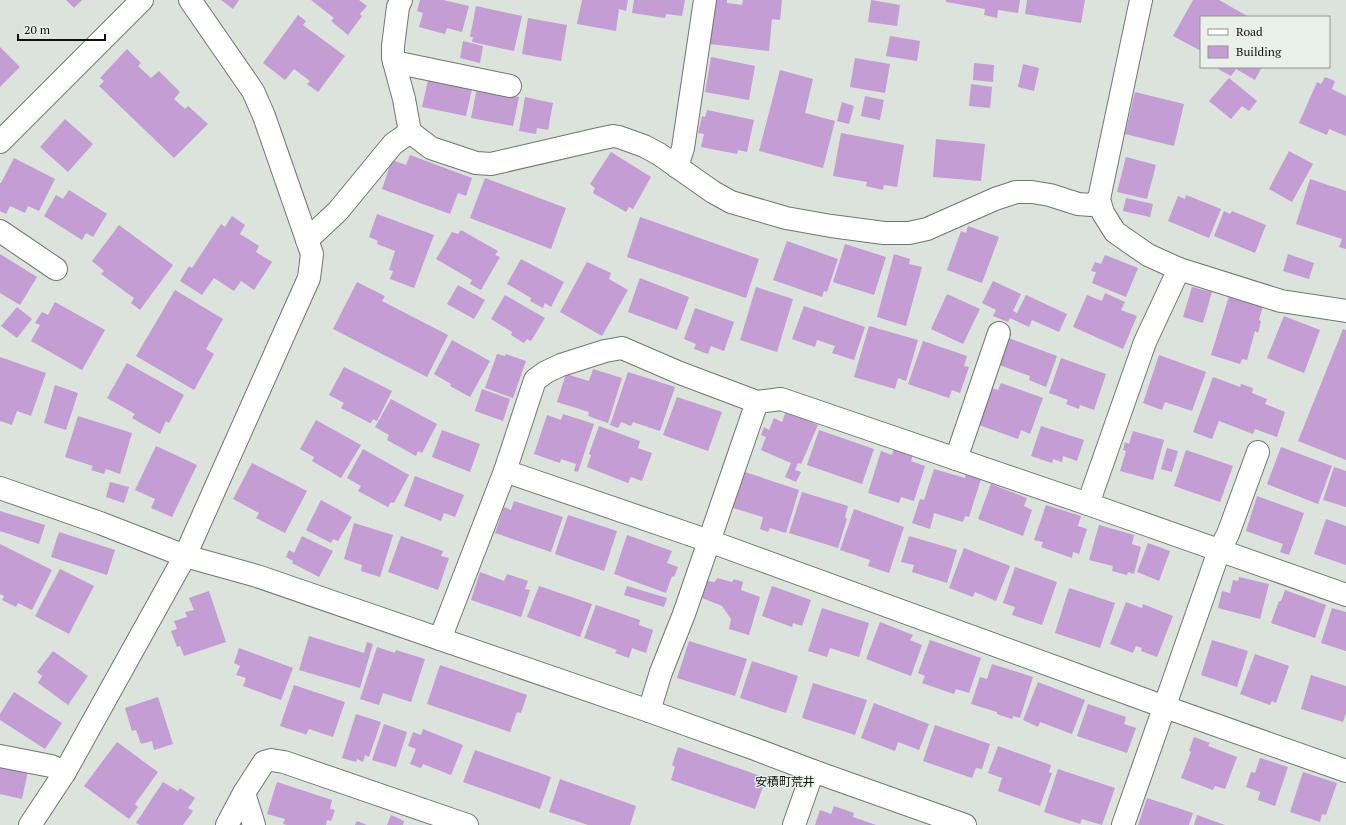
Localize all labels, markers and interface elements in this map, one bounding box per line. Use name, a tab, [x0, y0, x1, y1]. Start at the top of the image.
scale bar	[18, 16, 105, 42]
legend	[1200, 16, 1330, 68]
text: 20 m	[24, 22, 51, 37]
text: Road	[1236, 24, 1263, 39]
text: Building	[1236, 44, 1282, 59]
district label: 安積町荒井	[755, 774, 815, 789]

